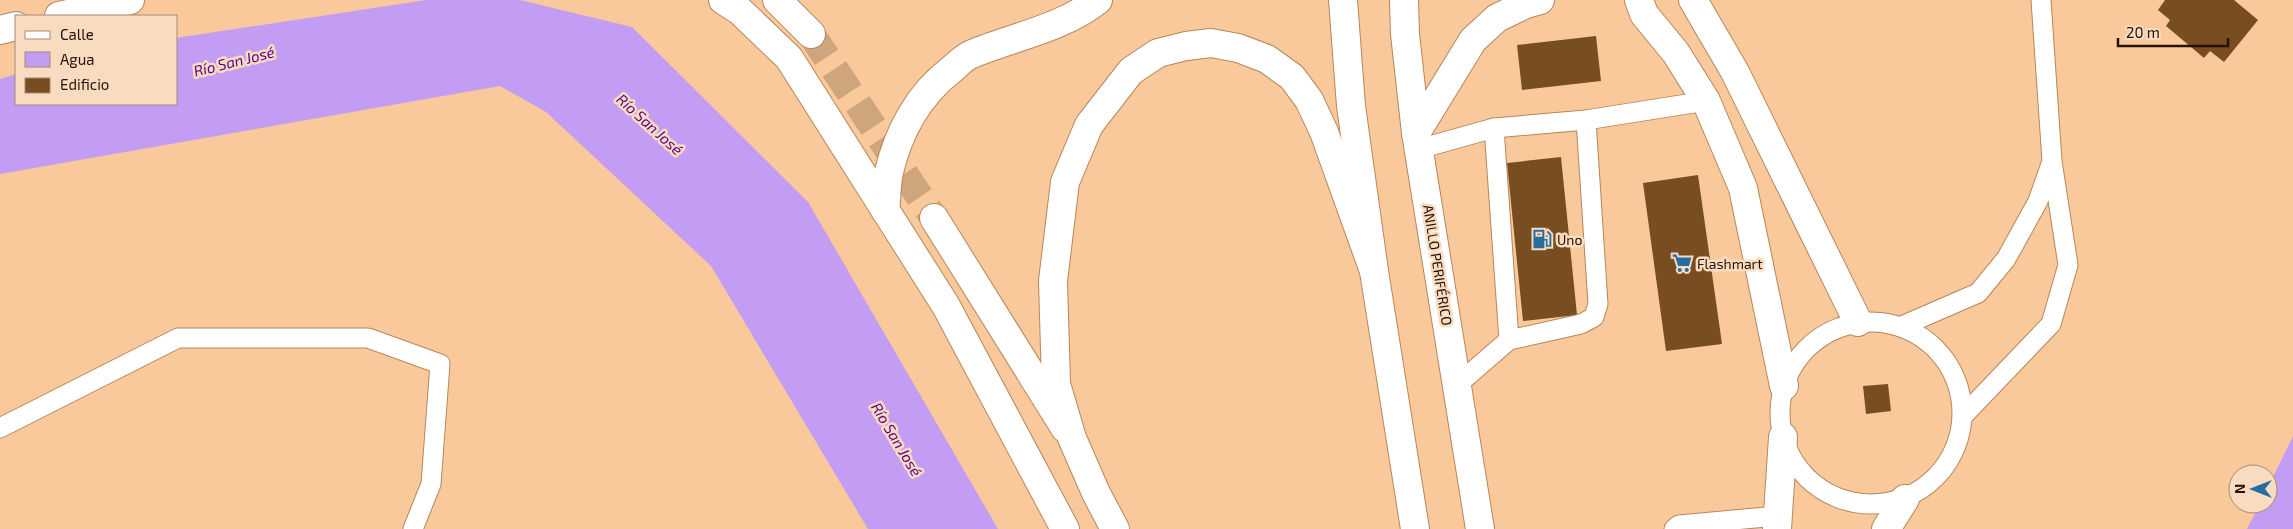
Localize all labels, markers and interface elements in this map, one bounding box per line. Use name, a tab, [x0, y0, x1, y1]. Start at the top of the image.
legend	[15, 15, 178, 105]
scale bar	[2118, 15, 2228, 47]
text: 20 m	[2126, 23, 2160, 41]
text: Calle	[60, 25, 94, 43]
water label: Río San José	[192, 42, 276, 80]
text: Agua	[60, 50, 95, 68]
text: Edificio	[60, 75, 109, 93]
water label: Río San José	[613, 90, 687, 158]
street label: ANILLO PERIFÉRICO	[1420, 203, 1456, 327]
fuel station icon: Uno	[1531, 228, 1553, 250]
place label: Uno	[1557, 231, 1582, 248]
supermarket icon: Flashmart	[1671, 252, 1693, 274]
place label: Flashmart	[1697, 255, 1763, 272]
water label: Río San José	[868, 399, 926, 479]
north arrow	[2228, 464, 2278, 514]
text: N	[2231, 484, 2248, 494]

